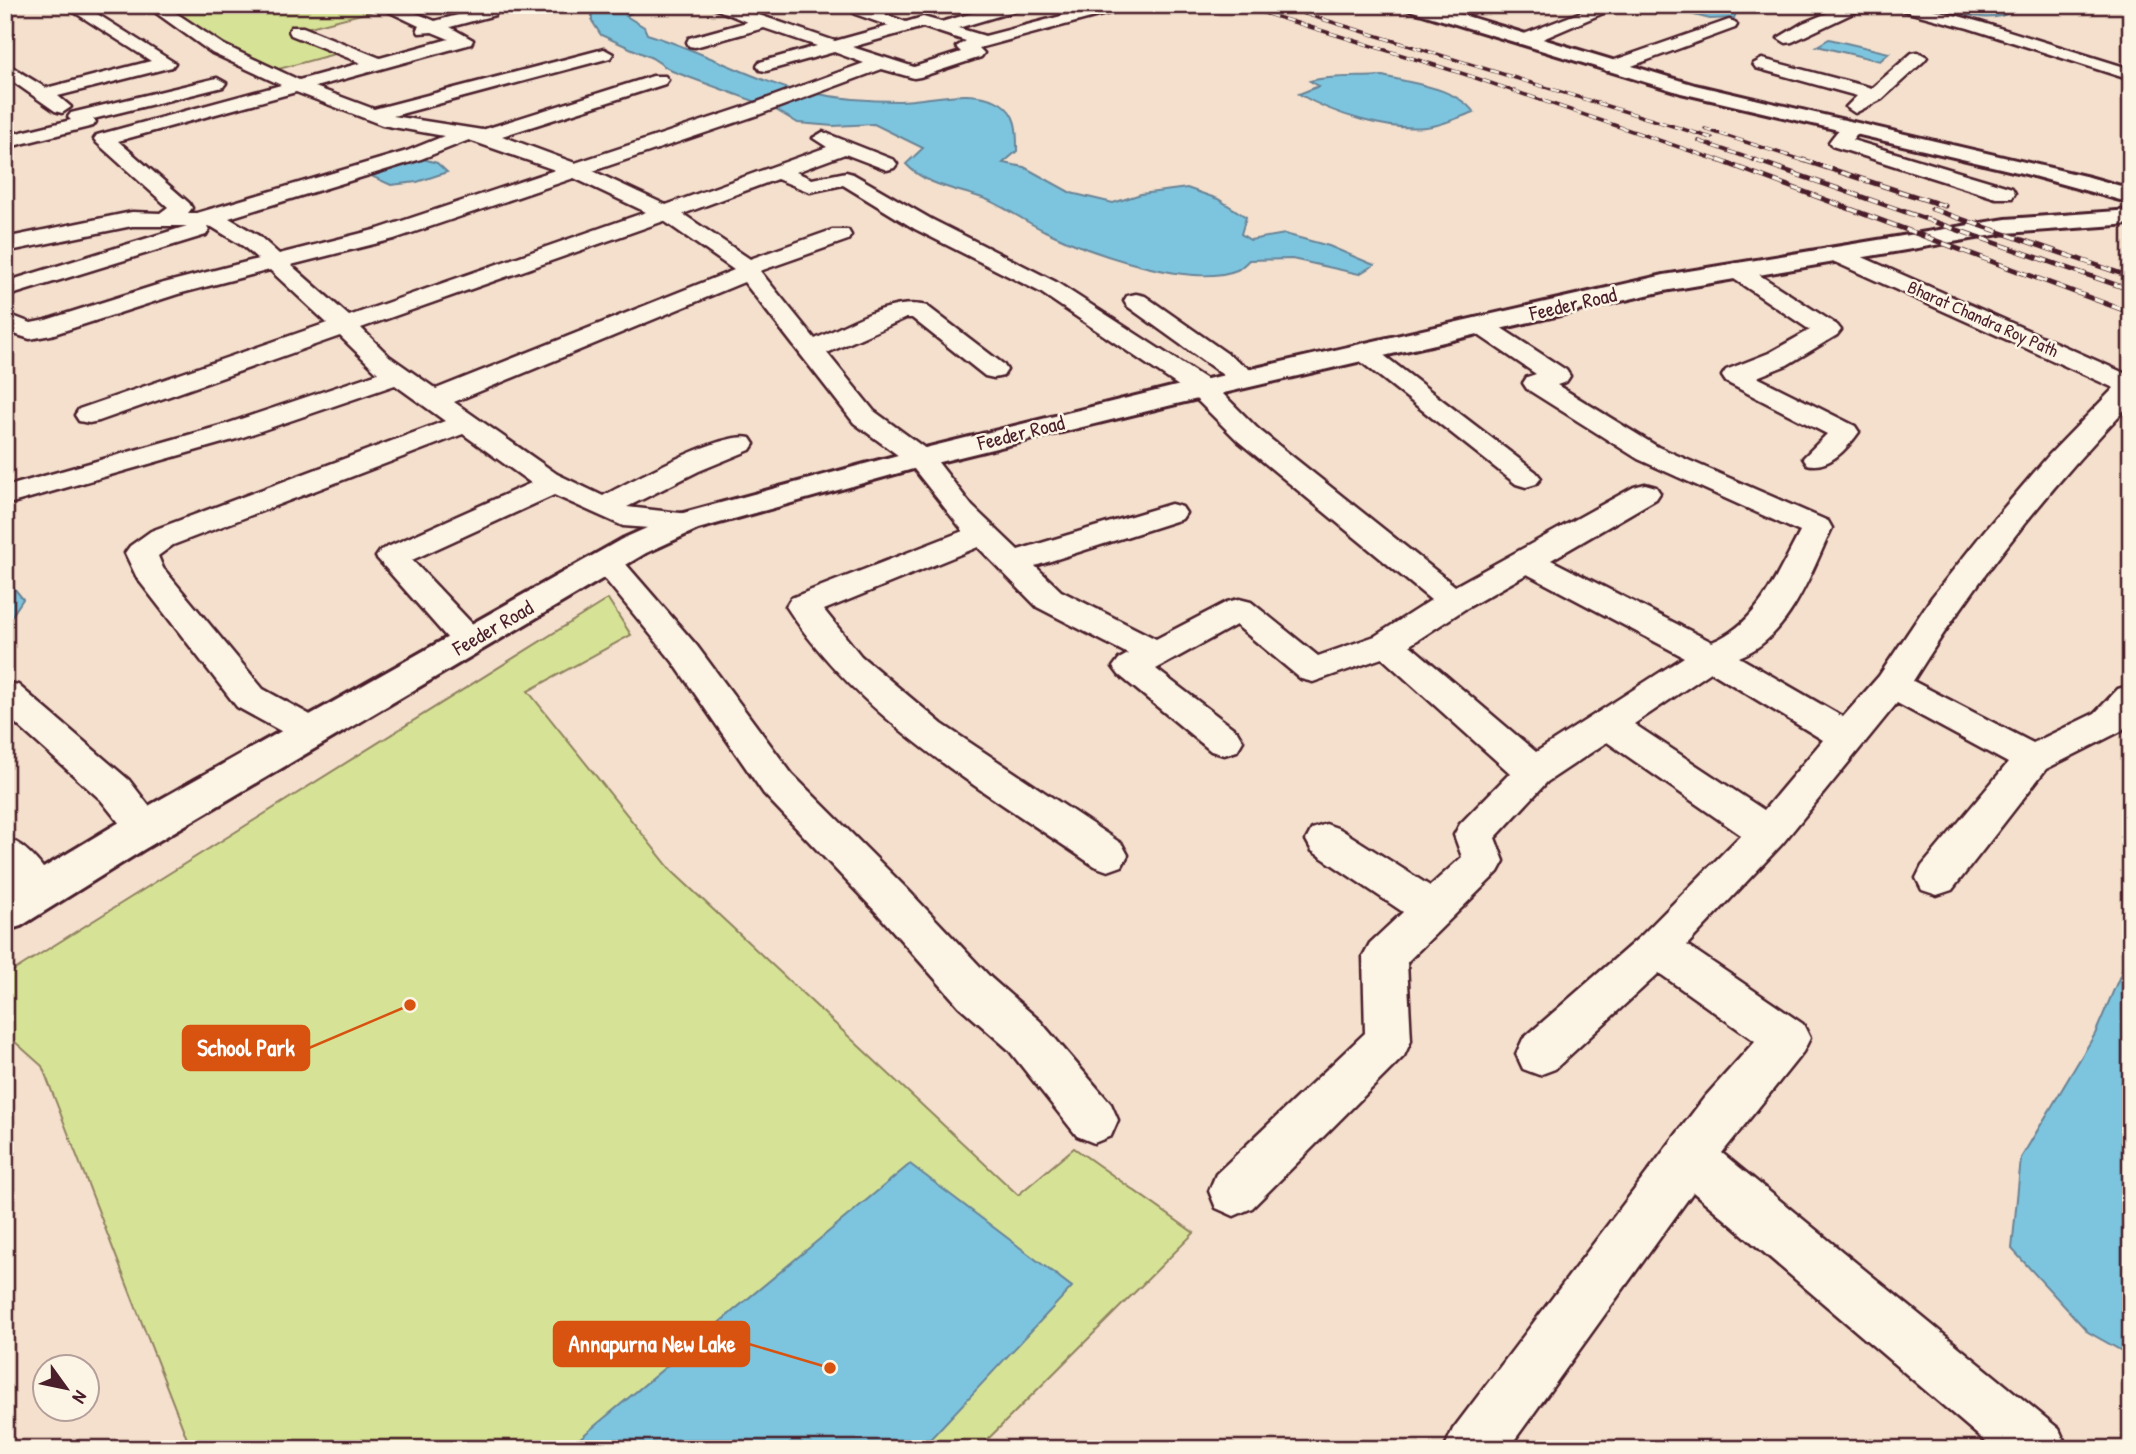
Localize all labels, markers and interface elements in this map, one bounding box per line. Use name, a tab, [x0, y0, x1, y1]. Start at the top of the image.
street label: Bharat Chandra Roy Path	[1904, 274, 2063, 363]
street label: Feeder Road	[1526, 279, 1619, 328]
street label: Feeder Road	[973, 408, 1067, 458]
street label: Feeder Road	[446, 593, 538, 663]
callout: School Park	[183, 1026, 309, 1070]
text: School Park	[197, 1032, 295, 1063]
callout: Annapurna New Lake	[554, 1322, 749, 1366]
text: Annapurna New Lake	[568, 1328, 736, 1360]
north arrow	[32, 1352, 102, 1422]
text: N	[67, 1386, 94, 1409]

